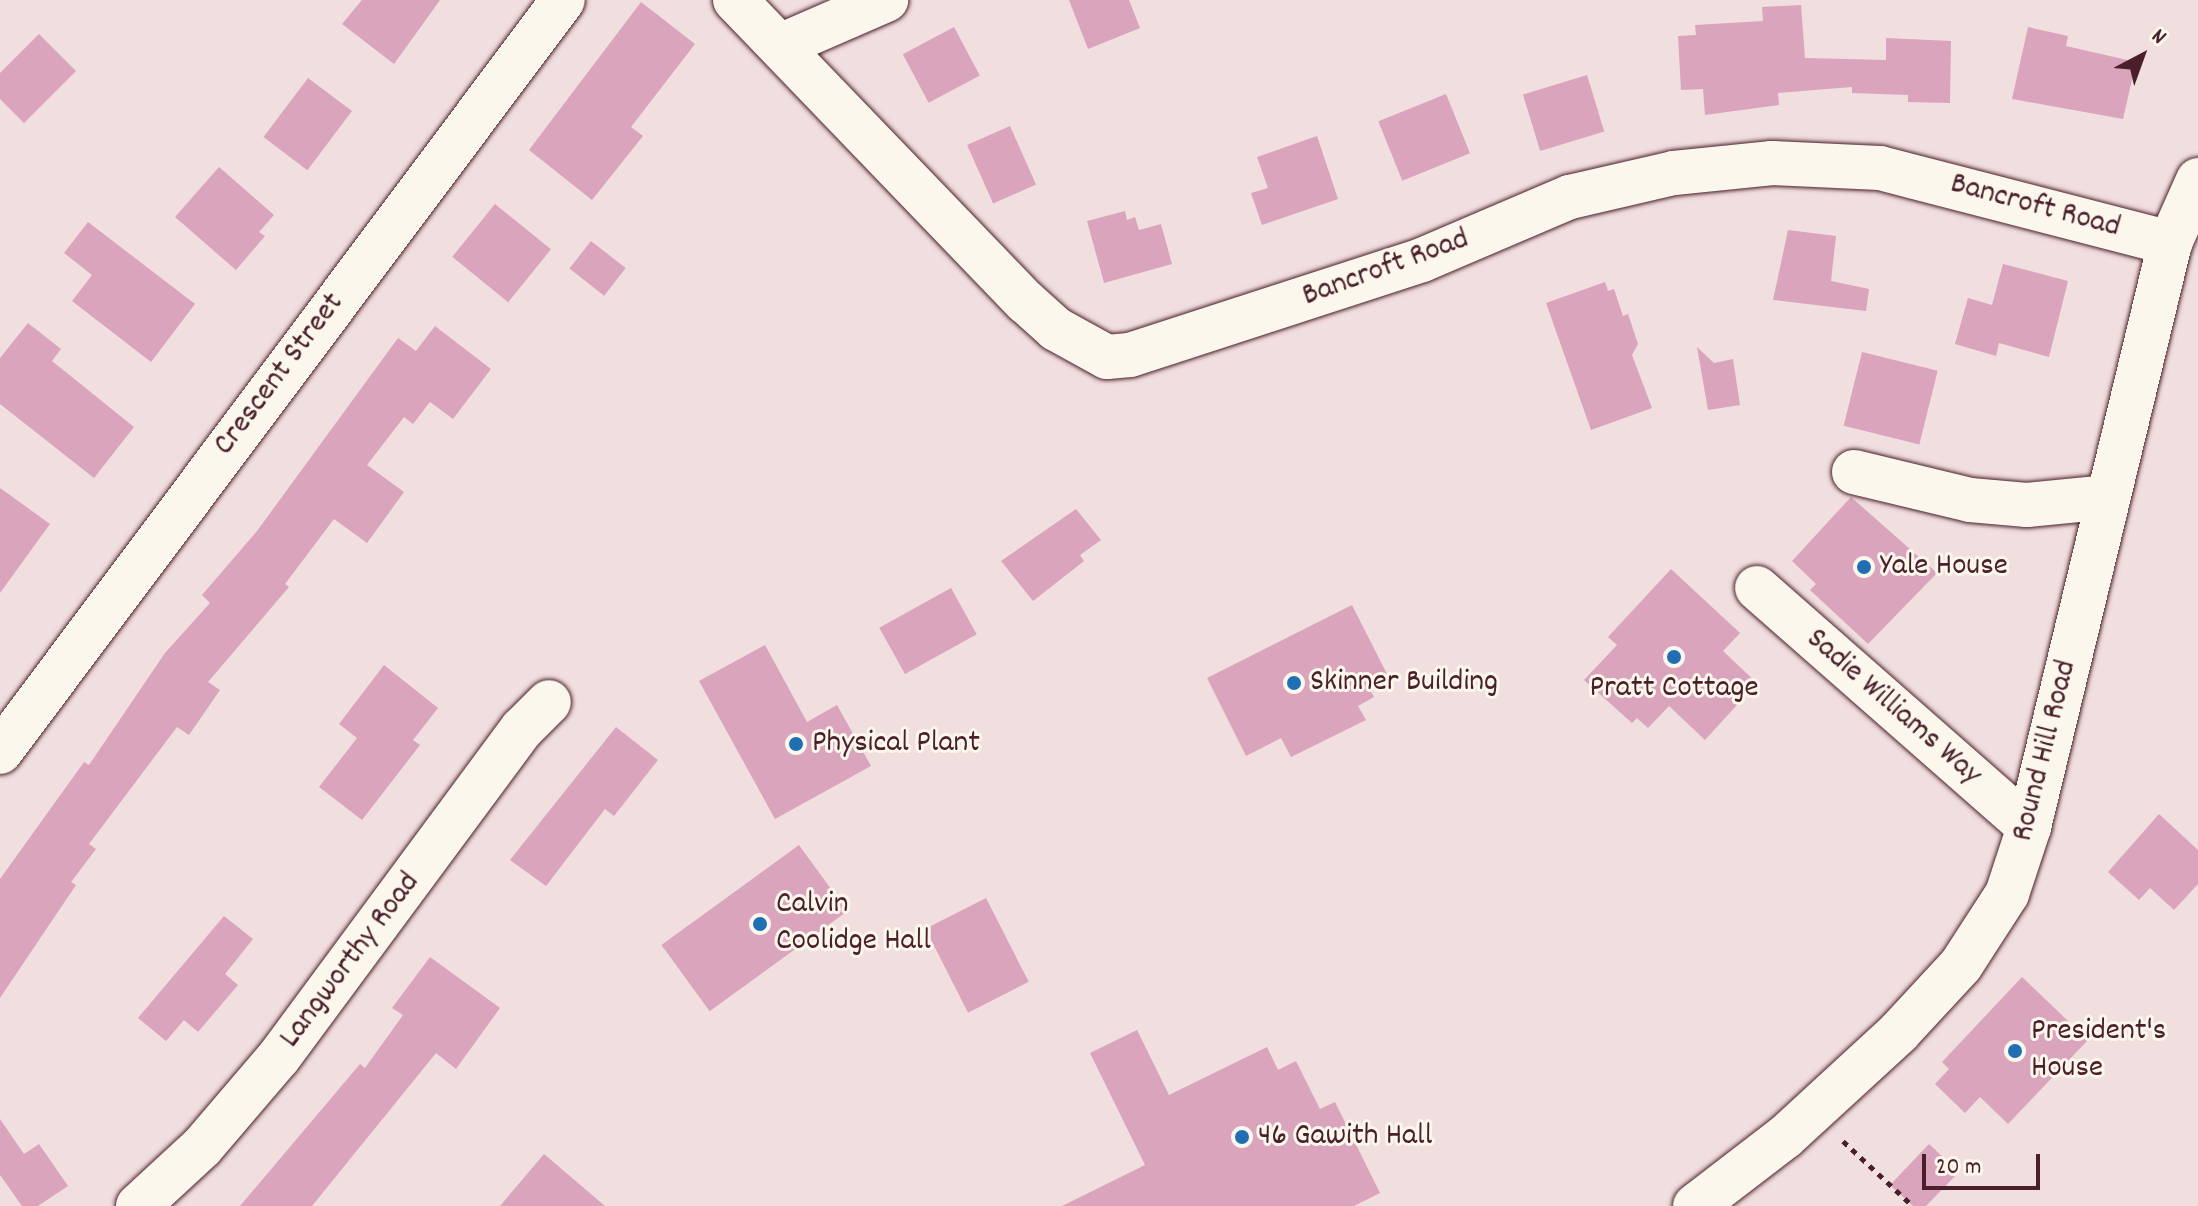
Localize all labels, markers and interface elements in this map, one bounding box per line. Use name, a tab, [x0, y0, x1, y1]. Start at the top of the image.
north arrow	[2102, 16, 2182, 96]
text: N	[2144, 22, 2172, 53]
street label: Bancroft Road	[1946, 166, 2124, 248]
street label: Bancroft Road	[1298, 221, 1474, 317]
street label: Crescent Street	[206, 286, 354, 464]
place label: Yale House	[1880, 548, 2008, 586]
marker: Yale House	[1855, 558, 1873, 576]
street label: Sadie Williams Way	[1797, 621, 1989, 795]
marker: Pratt Cottage	[1665, 648, 1683, 666]
street label: Round Hill Road	[2005, 656, 2087, 846]
place label: Skinner Building	[1310, 664, 1498, 702]
place label: Pratt Cottage	[1589, 670, 1759, 708]
marker: Skinner Building	[1285, 674, 1303, 692]
place label: Physical Plant	[812, 725, 980, 763]
marker: Physical Plant	[787, 735, 805, 753]
street label: Langworthy Road	[272, 866, 430, 1056]
place label: Calvin Coolidge Hall	[776, 887, 931, 962]
marker: Calvin Coolidge Hall	[751, 915, 769, 933]
place label: President's House	[2031, 1014, 2166, 1089]
marker: President's House	[2006, 1042, 2024, 1060]
place label: 46 Gawith Hall	[1258, 1118, 1432, 1156]
marker: 46 Gawith Hall	[1233, 1128, 1251, 1146]
scale bar	[1926, 1138, 2044, 1188]
text: 20 m	[1936, 1151, 1982, 1185]

